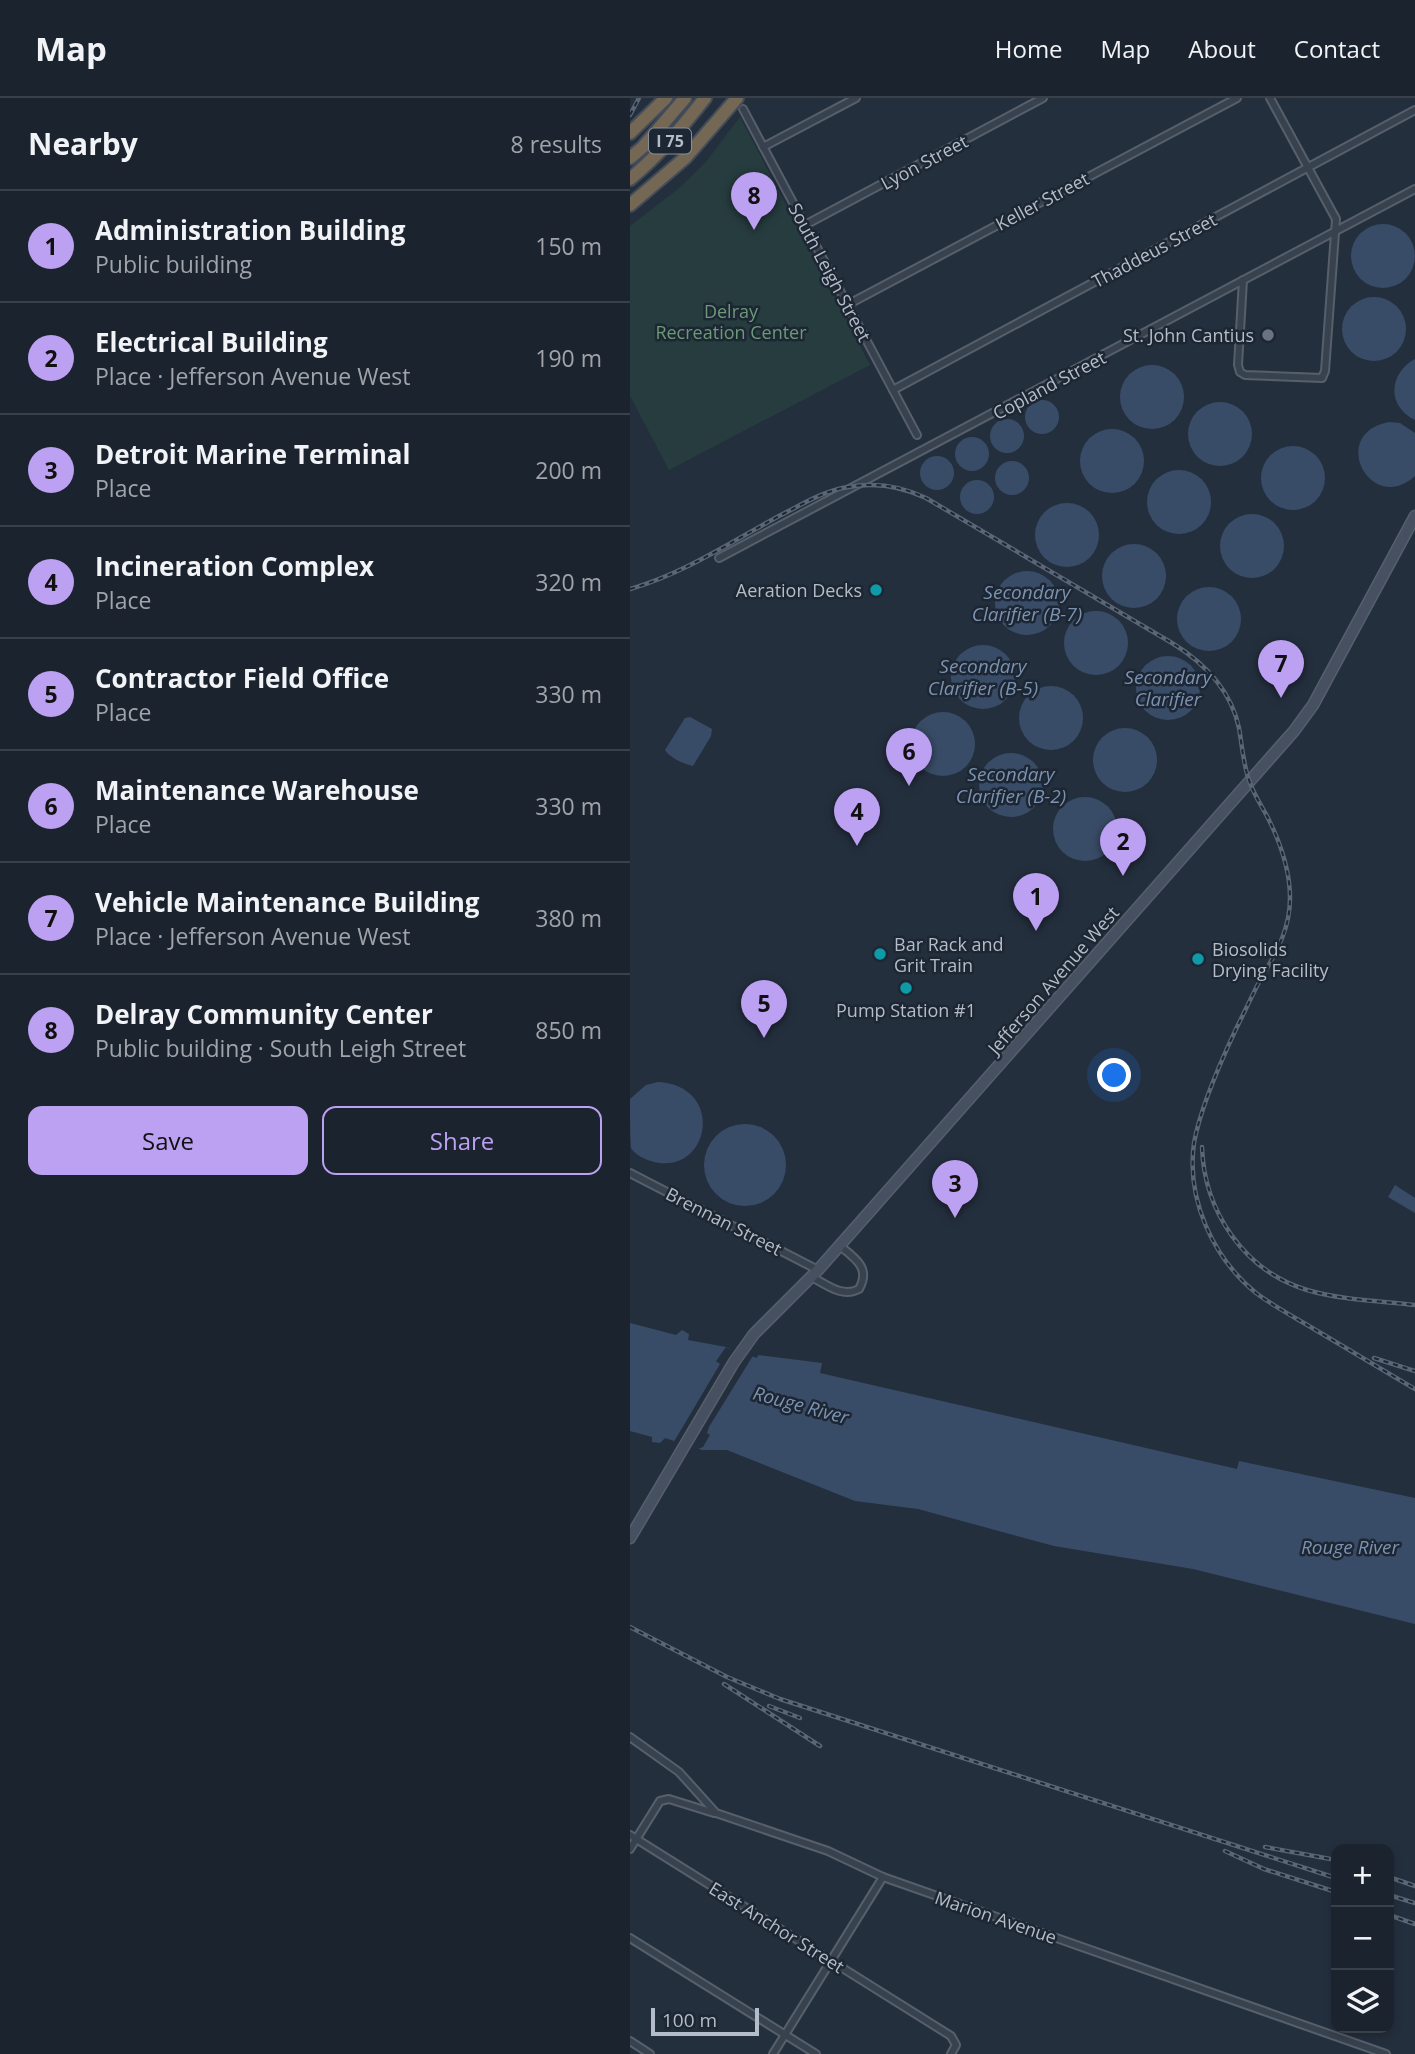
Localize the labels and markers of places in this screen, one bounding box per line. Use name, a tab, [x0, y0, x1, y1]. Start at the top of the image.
pin: 8	[731, 172, 777, 230]
place label: St. John Cantius	[1123, 323, 1254, 347]
marker: St. John Cantius	[1260, 327, 1276, 343]
place label: Aeration Decks	[736, 578, 862, 602]
marker: Aeration Decks	[868, 582, 884, 598]
pin: 7	[1258, 640, 1304, 698]
pin: 6	[886, 728, 932, 786]
pin: 4	[834, 788, 880, 846]
pin: 2	[1100, 818, 1146, 876]
pin: 1	[1013, 873, 1059, 931]
place label: Bar Rack and Grit Train	[894, 932, 1004, 977]
place label: Biosolids Drying Facility	[1212, 937, 1329, 982]
marker: Bar Rack and Grit Train	[872, 946, 888, 962]
marker: Biosolids Drying Facility	[1190, 951, 1206, 967]
pin: 5	[741, 980, 787, 1038]
marker: Pump Station #1	[898, 980, 914, 996]
place label: Pump Station #1	[836, 998, 976, 1022]
pin: 3	[932, 1160, 978, 1218]

